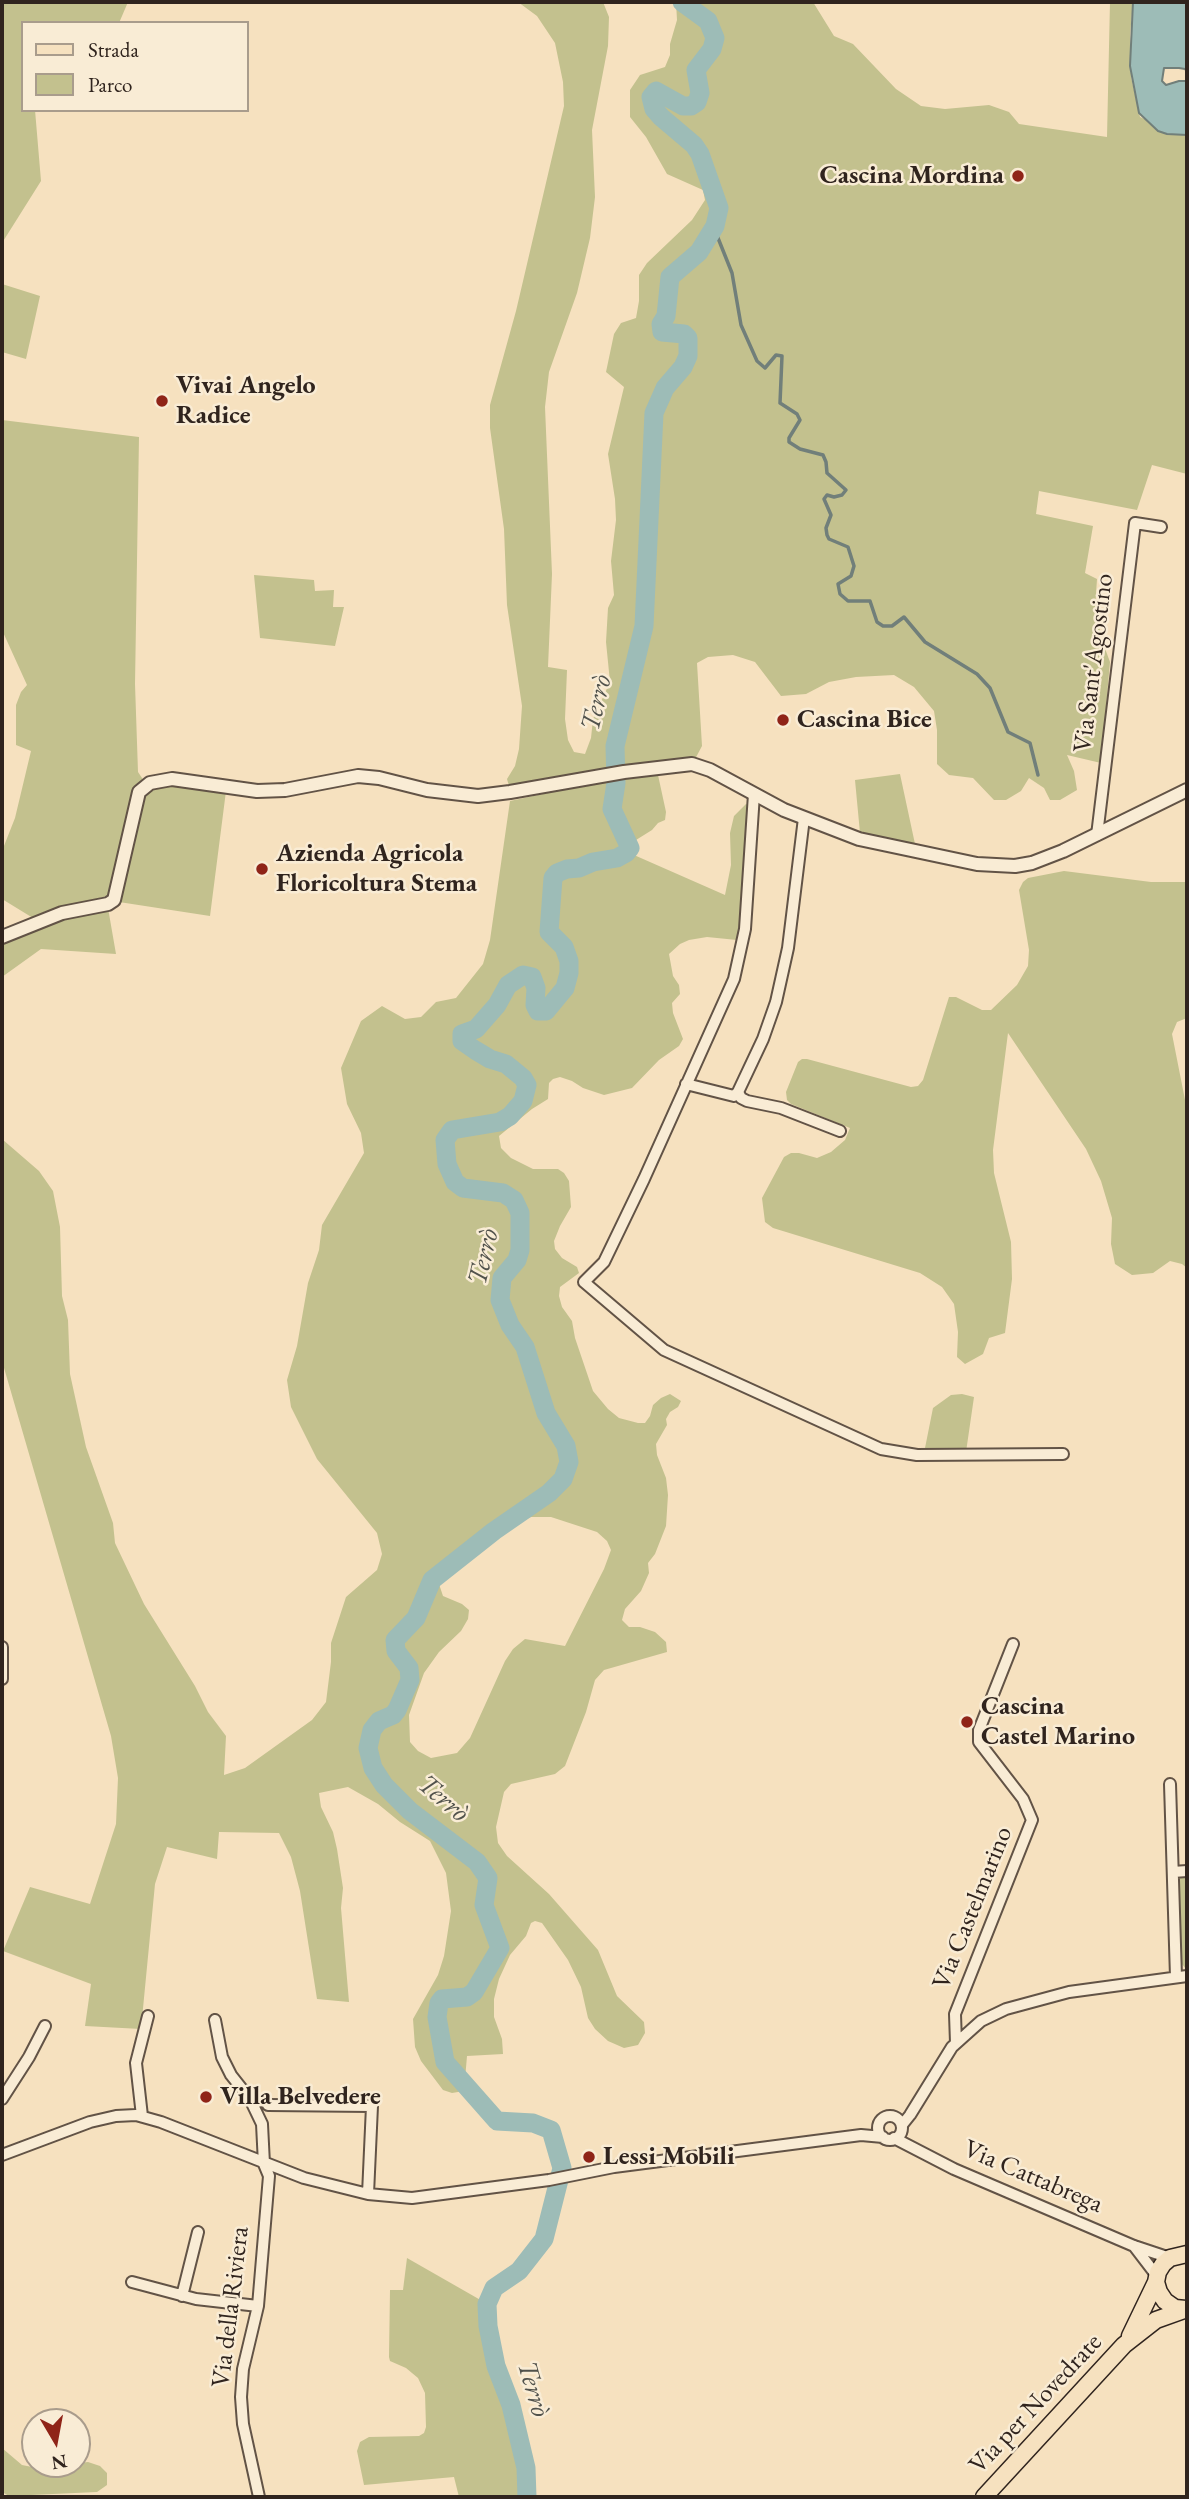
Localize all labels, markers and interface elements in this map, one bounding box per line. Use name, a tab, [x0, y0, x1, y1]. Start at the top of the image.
legend	[21, 21, 248, 112]
text: Strada	[88, 36, 139, 63]
text: Parco	[88, 71, 132, 98]
place label: Cascina Mordina	[820, 160, 1004, 192]
marker: Cascina Mordina	[1010, 168, 1026, 184]
place label: Vivai Angelo Radice	[176, 370, 316, 432]
marker: Vivai Angelo Radice	[154, 393, 170, 409]
street label: Via Sant'Agostino	[1068, 572, 1120, 754]
water label: Terrò	[574, 672, 620, 734]
place label: Cascina Bice	[797, 704, 932, 736]
marker: Cascina Bice	[775, 712, 791, 728]
place label: Azienda Agricola Floricoltura Stema	[276, 838, 477, 900]
marker: Azienda Agricola Floricoltura Stema	[254, 861, 270, 877]
water label: Terrò	[461, 1226, 507, 1288]
place label: Cascina Castel Marino	[981, 1691, 1135, 1752]
marker: Cascina Castel Marino	[959, 1714, 975, 1730]
water label: Terrò	[410, 1768, 476, 1830]
street label: Via Castelmarino	[926, 1822, 1020, 1994]
place label: Villa Belvedere	[220, 2081, 381, 2113]
marker: Villa Belvedere	[198, 2089, 214, 2105]
street label: Via Cattabrega	[959, 2134, 1107, 2220]
place label: Lessi Mobili	[603, 2141, 735, 2173]
marker: Lessi Mobili	[581, 2149, 597, 2165]
street label: Via della Riviera	[206, 2225, 256, 2389]
street label: Via per Novedrate	[963, 2327, 1109, 2481]
water label: Terrò	[509, 2357, 557, 2421]
north arrow	[21, 2408, 91, 2478]
text: N	[50, 2449, 69, 2476]

